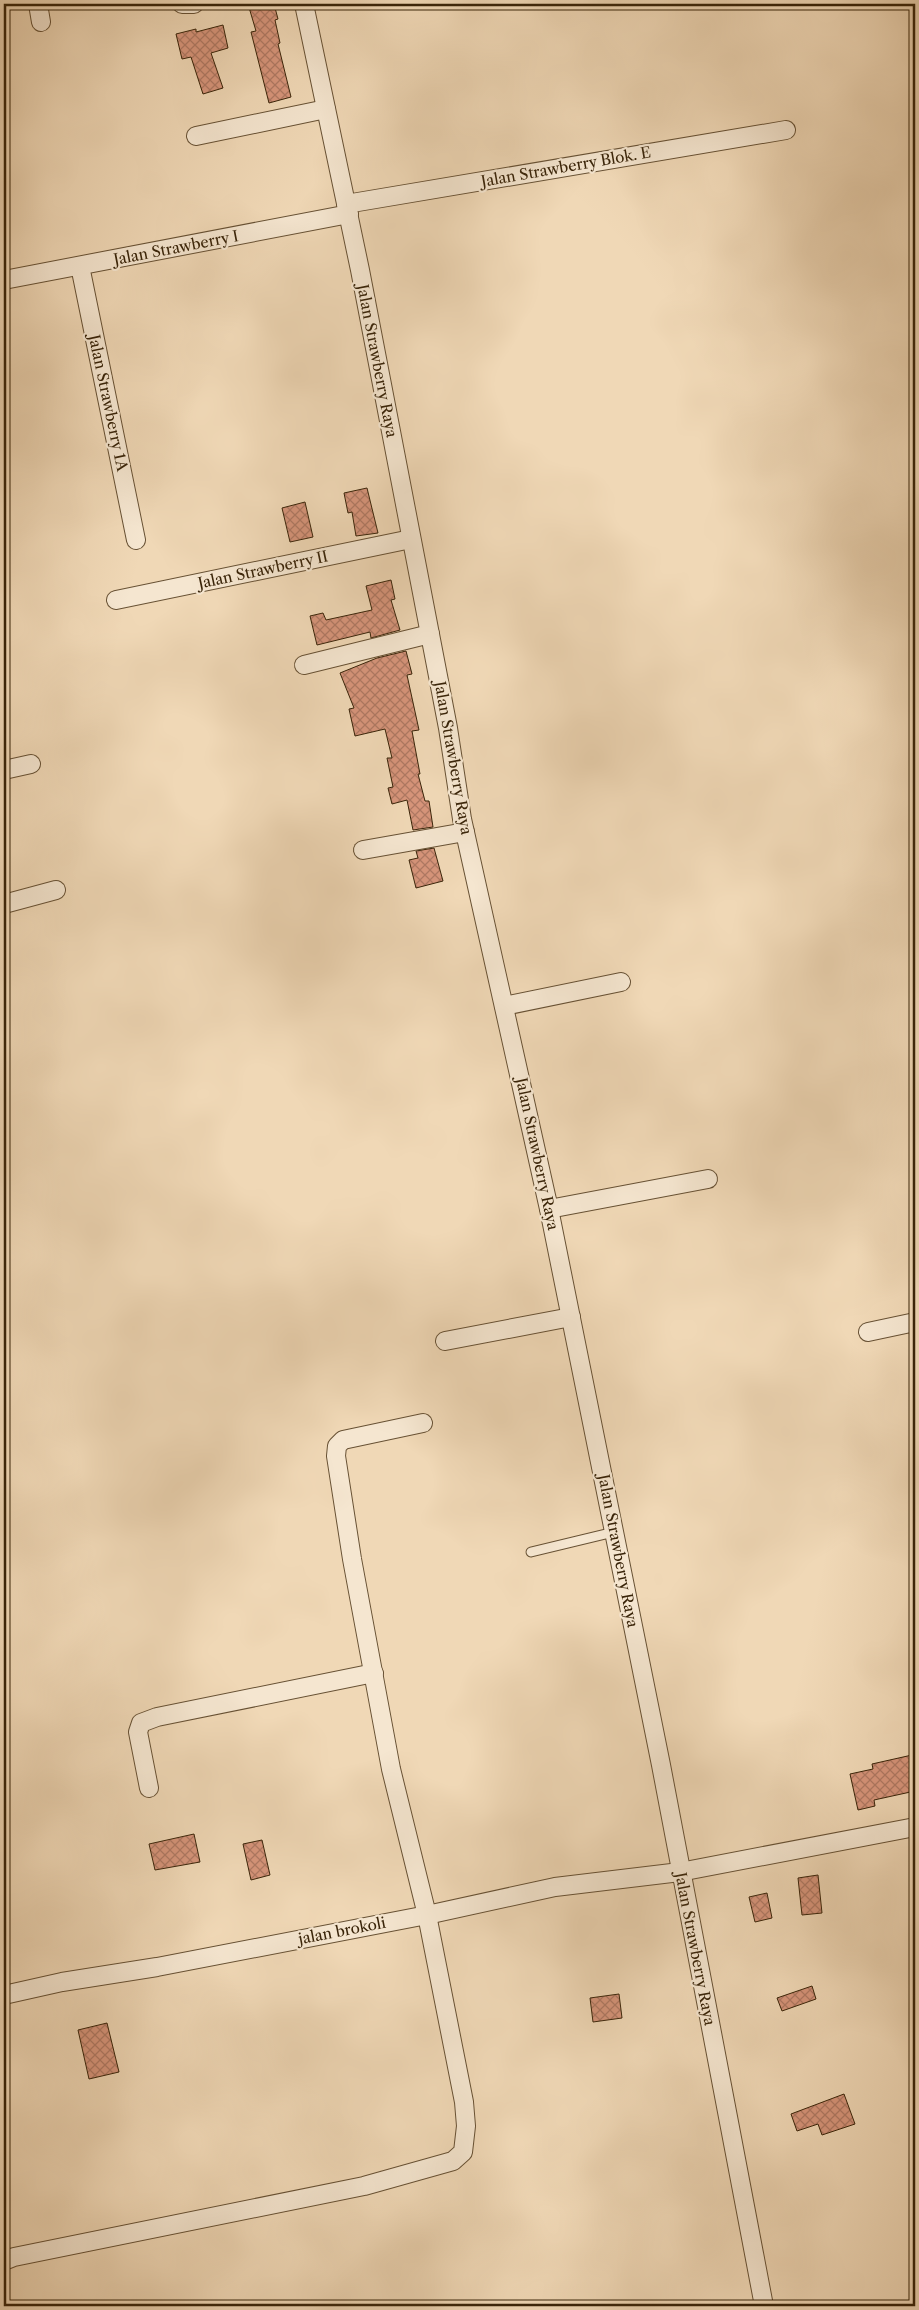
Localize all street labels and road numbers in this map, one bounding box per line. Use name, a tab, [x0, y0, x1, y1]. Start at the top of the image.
street label: Jalan Strawberry Blok. E	[478, 142, 652, 191]
street label: Jalan Strawberry I	[110, 226, 240, 269]
street label: Jalan Strawberry Raya	[353, 281, 402, 439]
street label: Jalan Strawberry 1A	[84, 331, 132, 474]
street label: Jalan Strawberry II	[194, 546, 330, 593]
street label: Jalan Strawberry Raya	[430, 678, 476, 836]
street label: Jalan Strawberry Raya	[512, 1074, 563, 1232]
street label: Jalan Strawberry Raya	[594, 1471, 643, 1629]
street label: Jalan Strawberry Raya	[671, 1869, 720, 2027]
street label: jalan brokoli	[294, 1913, 388, 1949]

